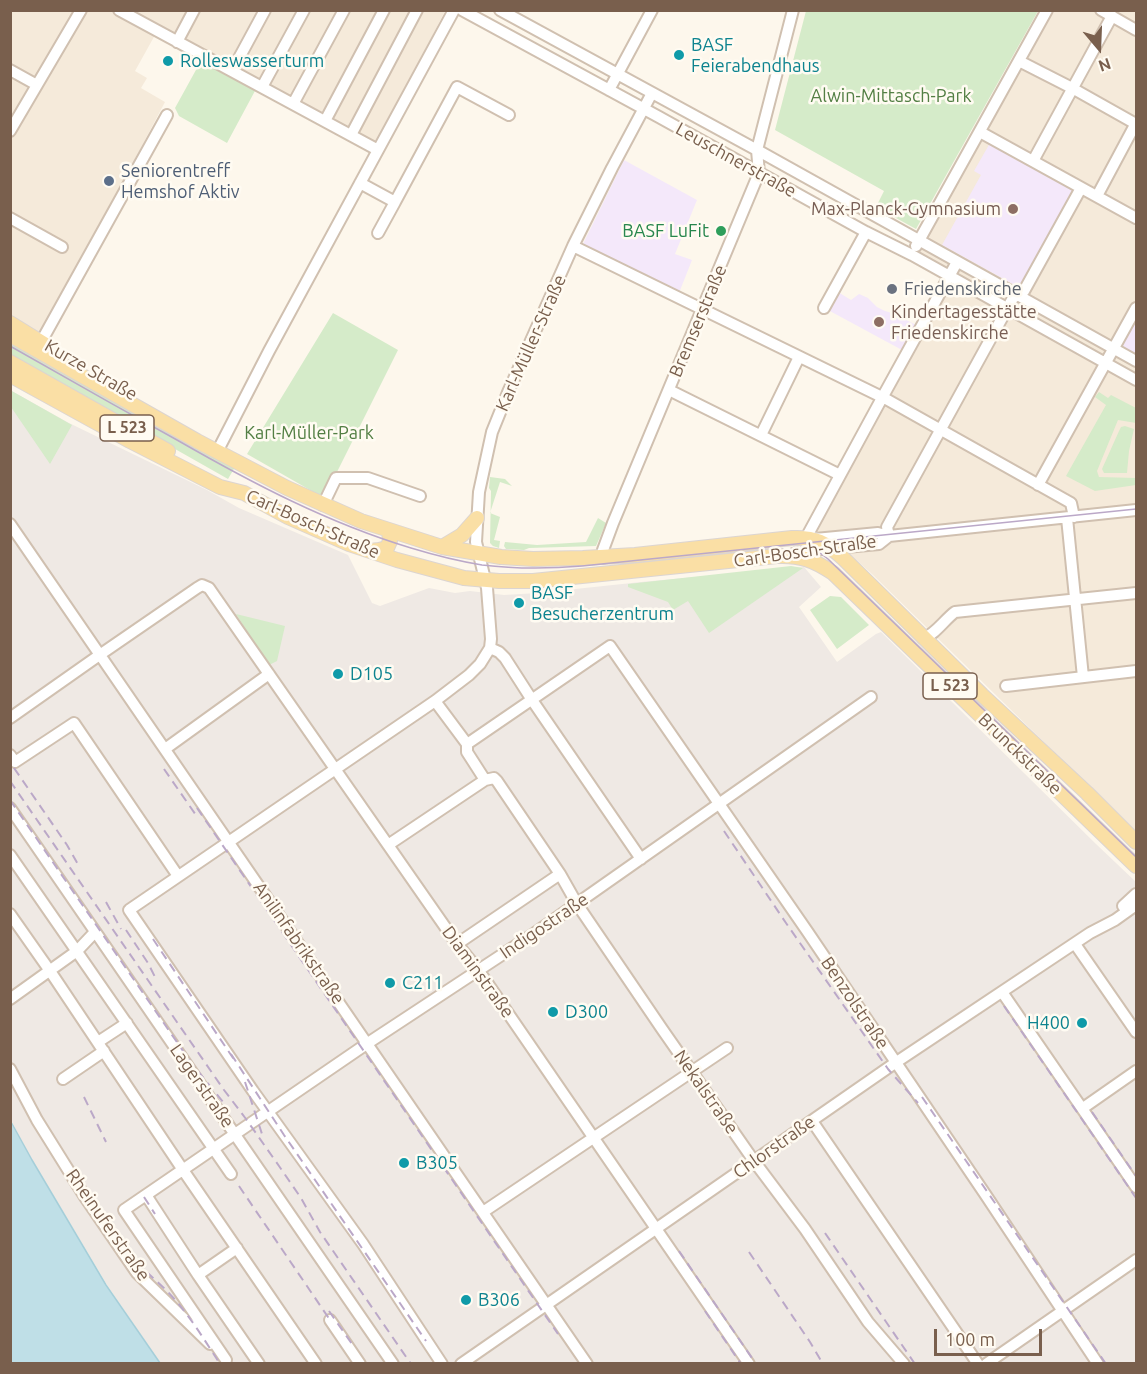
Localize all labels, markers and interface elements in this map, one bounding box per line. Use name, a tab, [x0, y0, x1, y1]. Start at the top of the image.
north arrow	[1069, 18, 1129, 78]
place label: BASF Feierabendhaus	[691, 34, 820, 76]
marker: BASF Feierabendhaus	[672, 48, 686, 62]
place label: Rolleswasserturm	[180, 50, 324, 72]
marker: Rolleswasserturm	[161, 54, 175, 68]
text: N	[1096, 55, 1113, 75]
park label: Alwin-Mittasch-Park	[810, 85, 972, 107]
street label: Leuschnerstraße	[672, 118, 800, 202]
place label: Seniorentreff Hemshof Aktiv	[121, 160, 240, 202]
marker: Seniorentreff Hemshof Aktiv	[102, 174, 116, 188]
place label: Max-Planck-Gymnasium	[811, 198, 1001, 220]
marker: Max-Planck-Gymnasium	[1006, 202, 1020, 216]
place label: BASF LuFit	[622, 220, 709, 242]
marker: BASF LuFit	[714, 224, 728, 238]
street label: Bremserstraße	[665, 262, 731, 380]
street label: Karl-Müller-Straße	[491, 271, 571, 415]
place label: Friedenskirche	[904, 278, 1022, 300]
marker: Friedenskirche	[885, 282, 899, 296]
place label: Kindertagesstätte Friedenskirche	[891, 301, 1037, 344]
marker: Kindertagesstätte Friedenskirche	[872, 315, 886, 329]
street label: Kurze Straße	[41, 335, 141, 405]
road number: L 523	[100, 415, 154, 441]
park label: Karl-Müller-Park	[244, 422, 374, 444]
street label: Carl-Bosch-Straße	[243, 485, 383, 563]
street label: Carl-Bosch-Straße	[732, 530, 878, 572]
place label: BASF Besucherzentrum	[531, 582, 674, 624]
marker: BASF Besucherzentrum	[512, 596, 526, 610]
place label: D105	[350, 663, 393, 685]
marker: D105	[331, 667, 345, 681]
road number: L 523	[923, 673, 977, 699]
street label: Brunckstraße	[974, 709, 1066, 799]
street label: Anilinfabrikstraße	[249, 878, 349, 1008]
street label: Indigostraße	[496, 888, 592, 964]
street label: Diaminstraße	[437, 922, 519, 1022]
street label: Benzolstraße	[816, 953, 894, 1053]
place label: C211	[402, 972, 443, 994]
marker: C211	[383, 976, 397, 990]
place label: D300	[565, 1001, 608, 1023]
marker: D300	[546, 1005, 560, 1019]
place label: H400	[1027, 1012, 1070, 1034]
marker: H400	[1075, 1016, 1089, 1030]
street label: Lagerstraße	[165, 1040, 239, 1132]
street label: Nekalstraße	[669, 1046, 743, 1138]
street label: Chlorstraße	[729, 1111, 819, 1183]
place label: B305	[416, 1152, 458, 1174]
marker: B305	[397, 1156, 411, 1170]
street label: Rheinuferstraße	[61, 1165, 155, 1285]
place label: B306	[478, 1289, 520, 1311]
marker: B306	[459, 1293, 473, 1307]
scale bar	[937, 1317, 1045, 1355]
text: 100 m	[945, 1329, 995, 1349]

